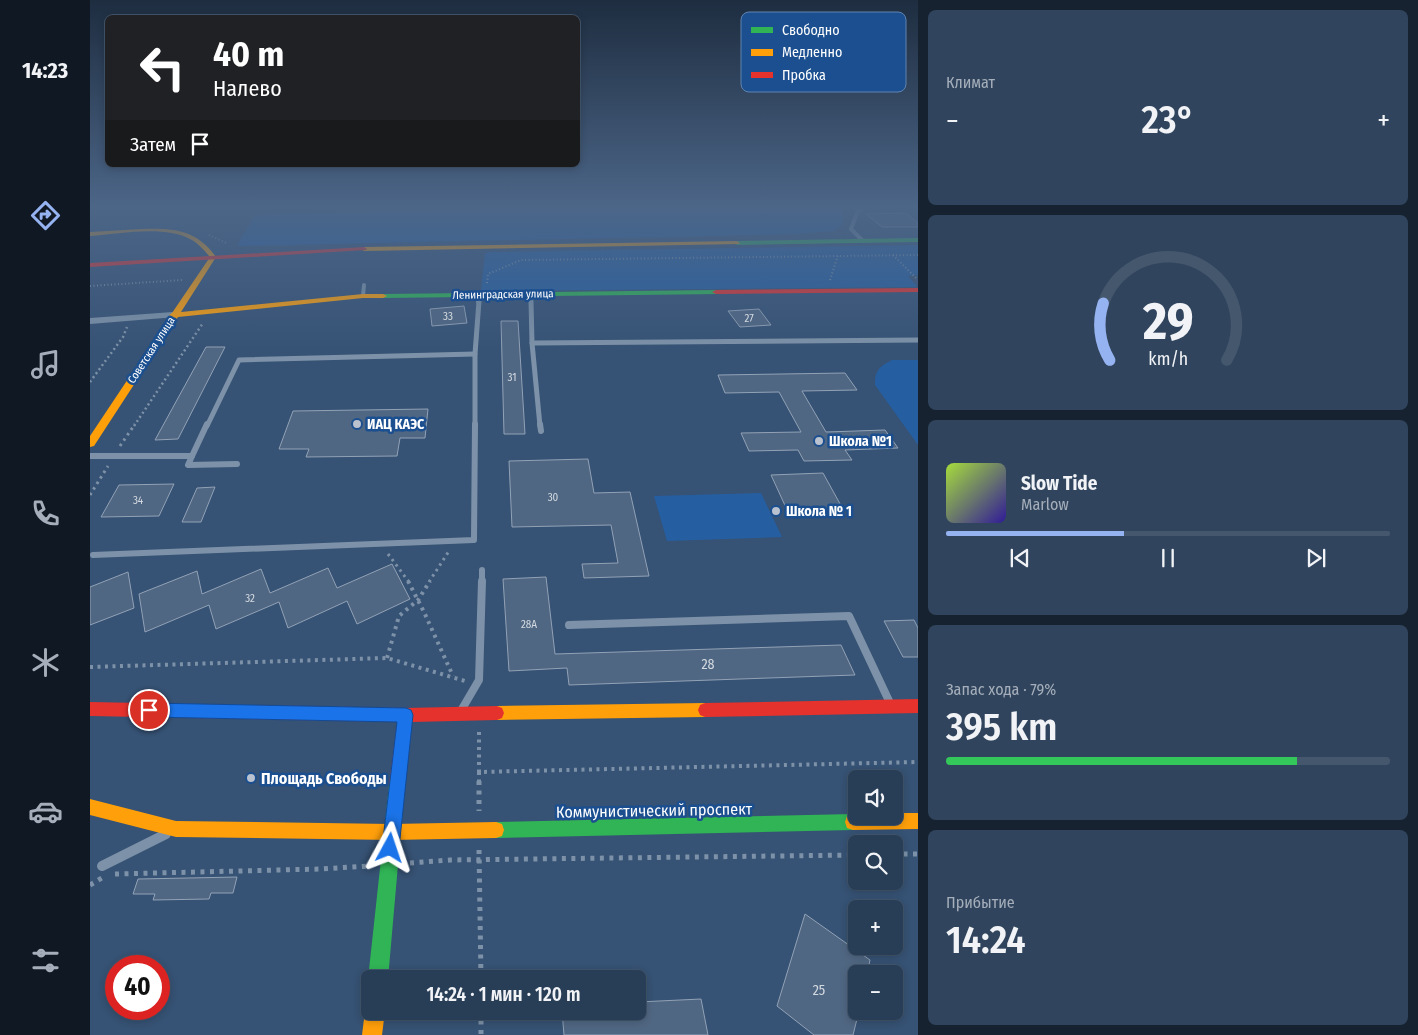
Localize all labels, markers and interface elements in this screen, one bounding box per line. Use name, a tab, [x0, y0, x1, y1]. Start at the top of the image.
legend	[741, 12, 906, 92]
text: Свободно	[782, 22, 840, 39]
text: 40 m	[213, 33, 284, 75]
icon: left	[130, 35, 195, 100]
text: Медленно	[782, 44, 842, 61]
text: 14:23	[22, 57, 68, 84]
text: Пробка	[782, 67, 826, 84]
text: Климат	[946, 73, 995, 92]
text: Налево	[213, 75, 282, 102]
text: 23°	[1141, 97, 1194, 143]
text: −	[946, 104, 959, 137]
text: +	[1377, 104, 1390, 137]
icon: arrive	[186, 130, 214, 158]
text: Затем	[130, 133, 176, 156]
icon: directions	[28, 198, 63, 233]
street label: Ленинградская улица	[452, 287, 554, 302]
text: 29	[1142, 290, 1193, 353]
house number: 33	[443, 310, 453, 323]
house number: 27	[744, 312, 754, 325]
street label: Советская улица	[125, 315, 178, 386]
icon: music	[28, 347, 63, 382]
text: km/h	[1148, 348, 1188, 370]
house number: 31	[508, 371, 517, 384]
place label: ИАЦ КАЭС	[367, 416, 425, 433]
marker: ИАЦ КАЭС	[351, 418, 363, 430]
place label: Школа №1	[829, 433, 892, 450]
marker: Школа №1	[813, 435, 825, 447]
text: Slow Tide	[1021, 472, 1097, 495]
house number: 30	[548, 491, 559, 504]
house number: 34	[133, 494, 144, 507]
text: Marlow	[1021, 495, 1069, 514]
icon: phone	[28, 496, 63, 531]
place label: Школа № 1	[786, 503, 852, 520]
marker: Школа № 1	[770, 505, 782, 517]
icon: previous	[1006, 544, 1034, 572]
icon: pause	[1154, 544, 1182, 572]
icon: next	[1302, 544, 1330, 572]
house number: 32	[245, 592, 255, 605]
house number: 28А	[521, 618, 537, 631]
icon: climate	[28, 645, 63, 680]
house number: 28	[701, 656, 715, 673]
text: Запас хода · 79%	[946, 680, 1056, 699]
pin	[128, 689, 170, 731]
icon: arrive	[135, 696, 163, 724]
text: 395 km	[946, 704, 1057, 750]
place label: Площадь Свободы	[261, 769, 387, 788]
map controls	[848, 770, 903, 1020]
button: sound	[848, 770, 903, 825]
marker: Площадь Свободы	[245, 772, 257, 784]
icon: car	[28, 794, 63, 829]
street label: Коммунистический проспект	[556, 799, 753, 822]
position arrow	[363, 821, 415, 873]
button: search	[848, 835, 903, 890]
text: Прибытие	[946, 893, 1015, 912]
button: +	[848, 900, 903, 955]
text: 14:24	[946, 917, 1026, 963]
icon: filters	[28, 943, 63, 978]
speed limit sign: 40	[105, 955, 170, 1020]
button: −	[848, 965, 903, 1020]
house number: 25	[813, 982, 825, 999]
text: 14:24 · 1 мин · 120 m	[426, 983, 581, 1006]

